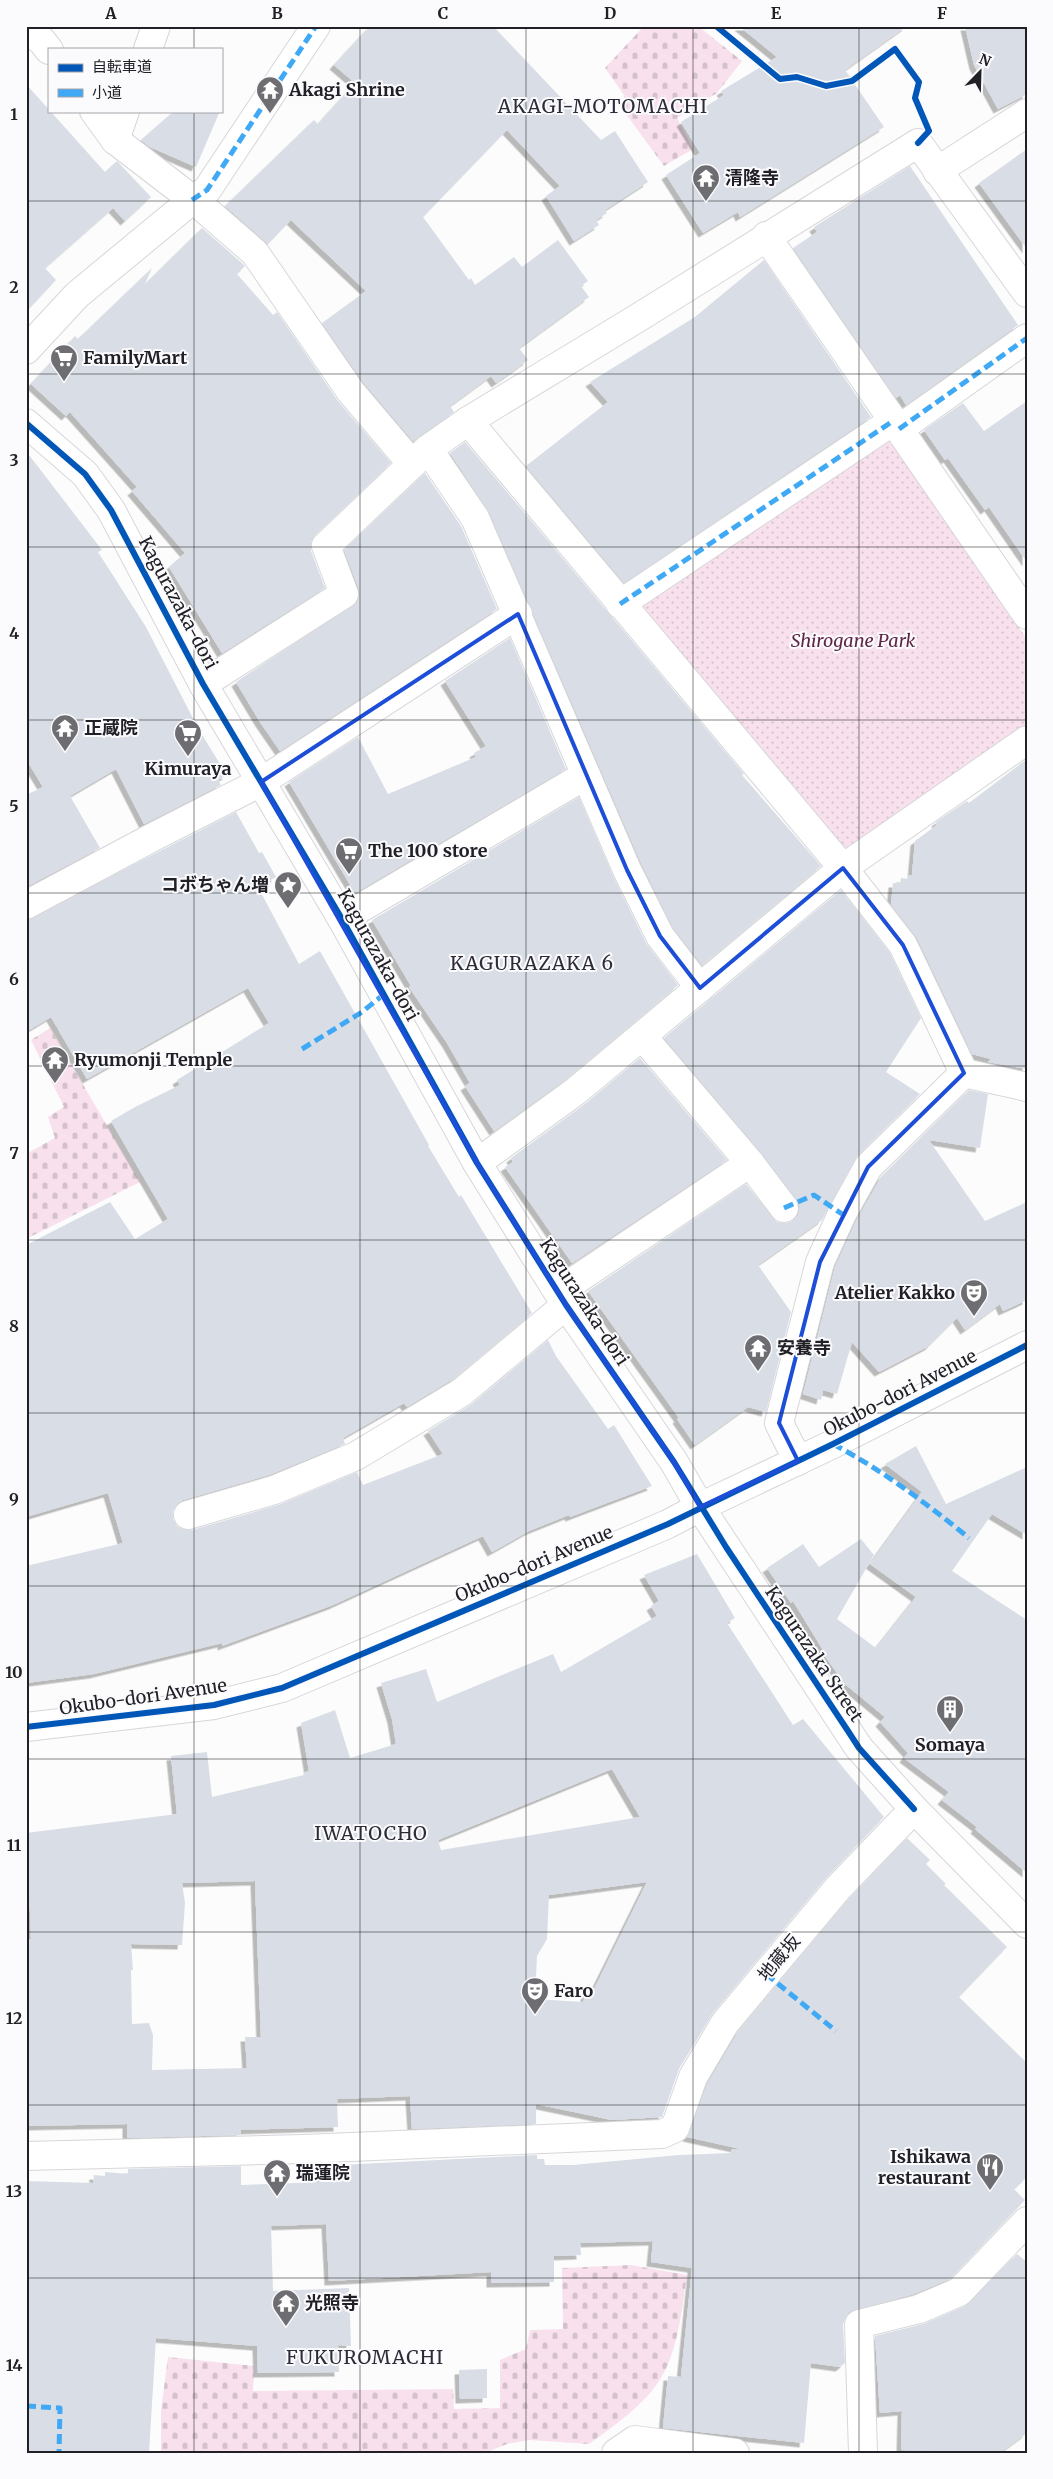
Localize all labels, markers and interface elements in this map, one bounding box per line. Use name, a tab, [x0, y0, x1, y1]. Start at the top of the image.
text: A	[104, 3, 117, 23]
text: B	[271, 3, 283, 23]
text: C	[438, 3, 448, 23]
text: D	[604, 3, 616, 23]
text: E	[771, 3, 782, 23]
text: F	[937, 3, 947, 23]
legend	[48, 48, 222, 112]
north arrow	[956, 48, 1006, 98]
text: N	[976, 50, 994, 70]
text: 自転車道	[92, 57, 152, 76]
temple icon: Akagi Shrine	[255, 75, 285, 114]
place label: Akagi Shrine	[288, 78, 405, 101]
text: 小道	[92, 83, 122, 102]
district label: AKAGI-MOTOMACHI	[497, 94, 708, 118]
text: 1	[10, 104, 18, 124]
temple icon: 清隆寺	[691, 163, 721, 202]
place label: 清隆寺	[725, 166, 779, 189]
text: 2	[9, 277, 19, 297]
supermarket icon: FamilyMart	[49, 343, 79, 382]
place label: FamilyMart	[83, 346, 188, 369]
text: 3	[9, 450, 19, 470]
street label: Kagurazaka-dori	[134, 532, 223, 673]
text: 4	[9, 623, 19, 643]
park label: Shirogane Park	[791, 629, 916, 652]
temple icon: 正蔵院	[50, 713, 80, 752]
place label: 正蔵院	[84, 716, 138, 739]
supermarket icon: Kimuraya	[173, 718, 203, 757]
place label: Kimuraya	[144, 757, 232, 780]
text: 5	[9, 796, 19, 816]
supermarket icon: The 100 store	[334, 836, 364, 875]
place label: The 100 store	[368, 839, 488, 862]
place icon: コボちゃん増	[273, 870, 303, 909]
place label: コボちゃん増	[161, 873, 269, 896]
street label: Kagurazaka-dori	[333, 885, 424, 1025]
district label: KAGURAZAKA 6	[450, 951, 614, 975]
text: 6	[9, 969, 19, 989]
temple icon: Ryumonji Temple	[40, 1045, 70, 1084]
place label: Ryumonji Temple	[74, 1048, 232, 1071]
text: 7	[9, 1143, 19, 1163]
street label: Kagurazaka-dori	[535, 1234, 634, 1370]
theatre icon: Atelier Kakko	[959, 1278, 989, 1317]
place label: Atelier Kakko	[834, 1281, 955, 1304]
text: 8	[9, 1316, 19, 1336]
temple icon: 安養寺	[743, 1333, 773, 1372]
place label: 安養寺	[777, 1336, 831, 1359]
street label: Okubo-dori Avenue	[819, 1344, 980, 1441]
text: 9	[9, 1489, 19, 1509]
street label: Okubo-dori Avenue	[452, 1520, 616, 1607]
street label: Kagurazaka Street	[760, 1581, 868, 1726]
text: 10	[5, 1662, 23, 1682]
street label: Okubo-dori Avenue	[58, 1673, 228, 1720]
building icon: Somaya	[935, 1694, 965, 1733]
place label: Somaya	[915, 1733, 985, 1756]
district label: IWATOCHO	[314, 1821, 428, 1845]
text: 11	[7, 1835, 22, 1855]
street label: 地蔵坂	[752, 1930, 805, 1986]
theatre icon: Faro	[520, 1976, 550, 2015]
place label: Faro	[554, 1979, 594, 2002]
text: 12	[6, 2008, 22, 2028]
place label: Ishikawa restaurant	[878, 2145, 972, 2189]
restaurant icon: Ishikawa restaurant	[975, 2152, 1005, 2191]
temple icon: 瑞蓮院	[262, 2158, 292, 2197]
place label: 瑞蓮院	[296, 2161, 350, 2184]
text: 13	[6, 2181, 22, 2201]
temple icon: 光照寺	[271, 2288, 301, 2327]
place label: 光照寺	[305, 2291, 359, 2314]
district label: FUKUROMACHI	[286, 2345, 444, 2369]
text: 14	[6, 2355, 22, 2375]

